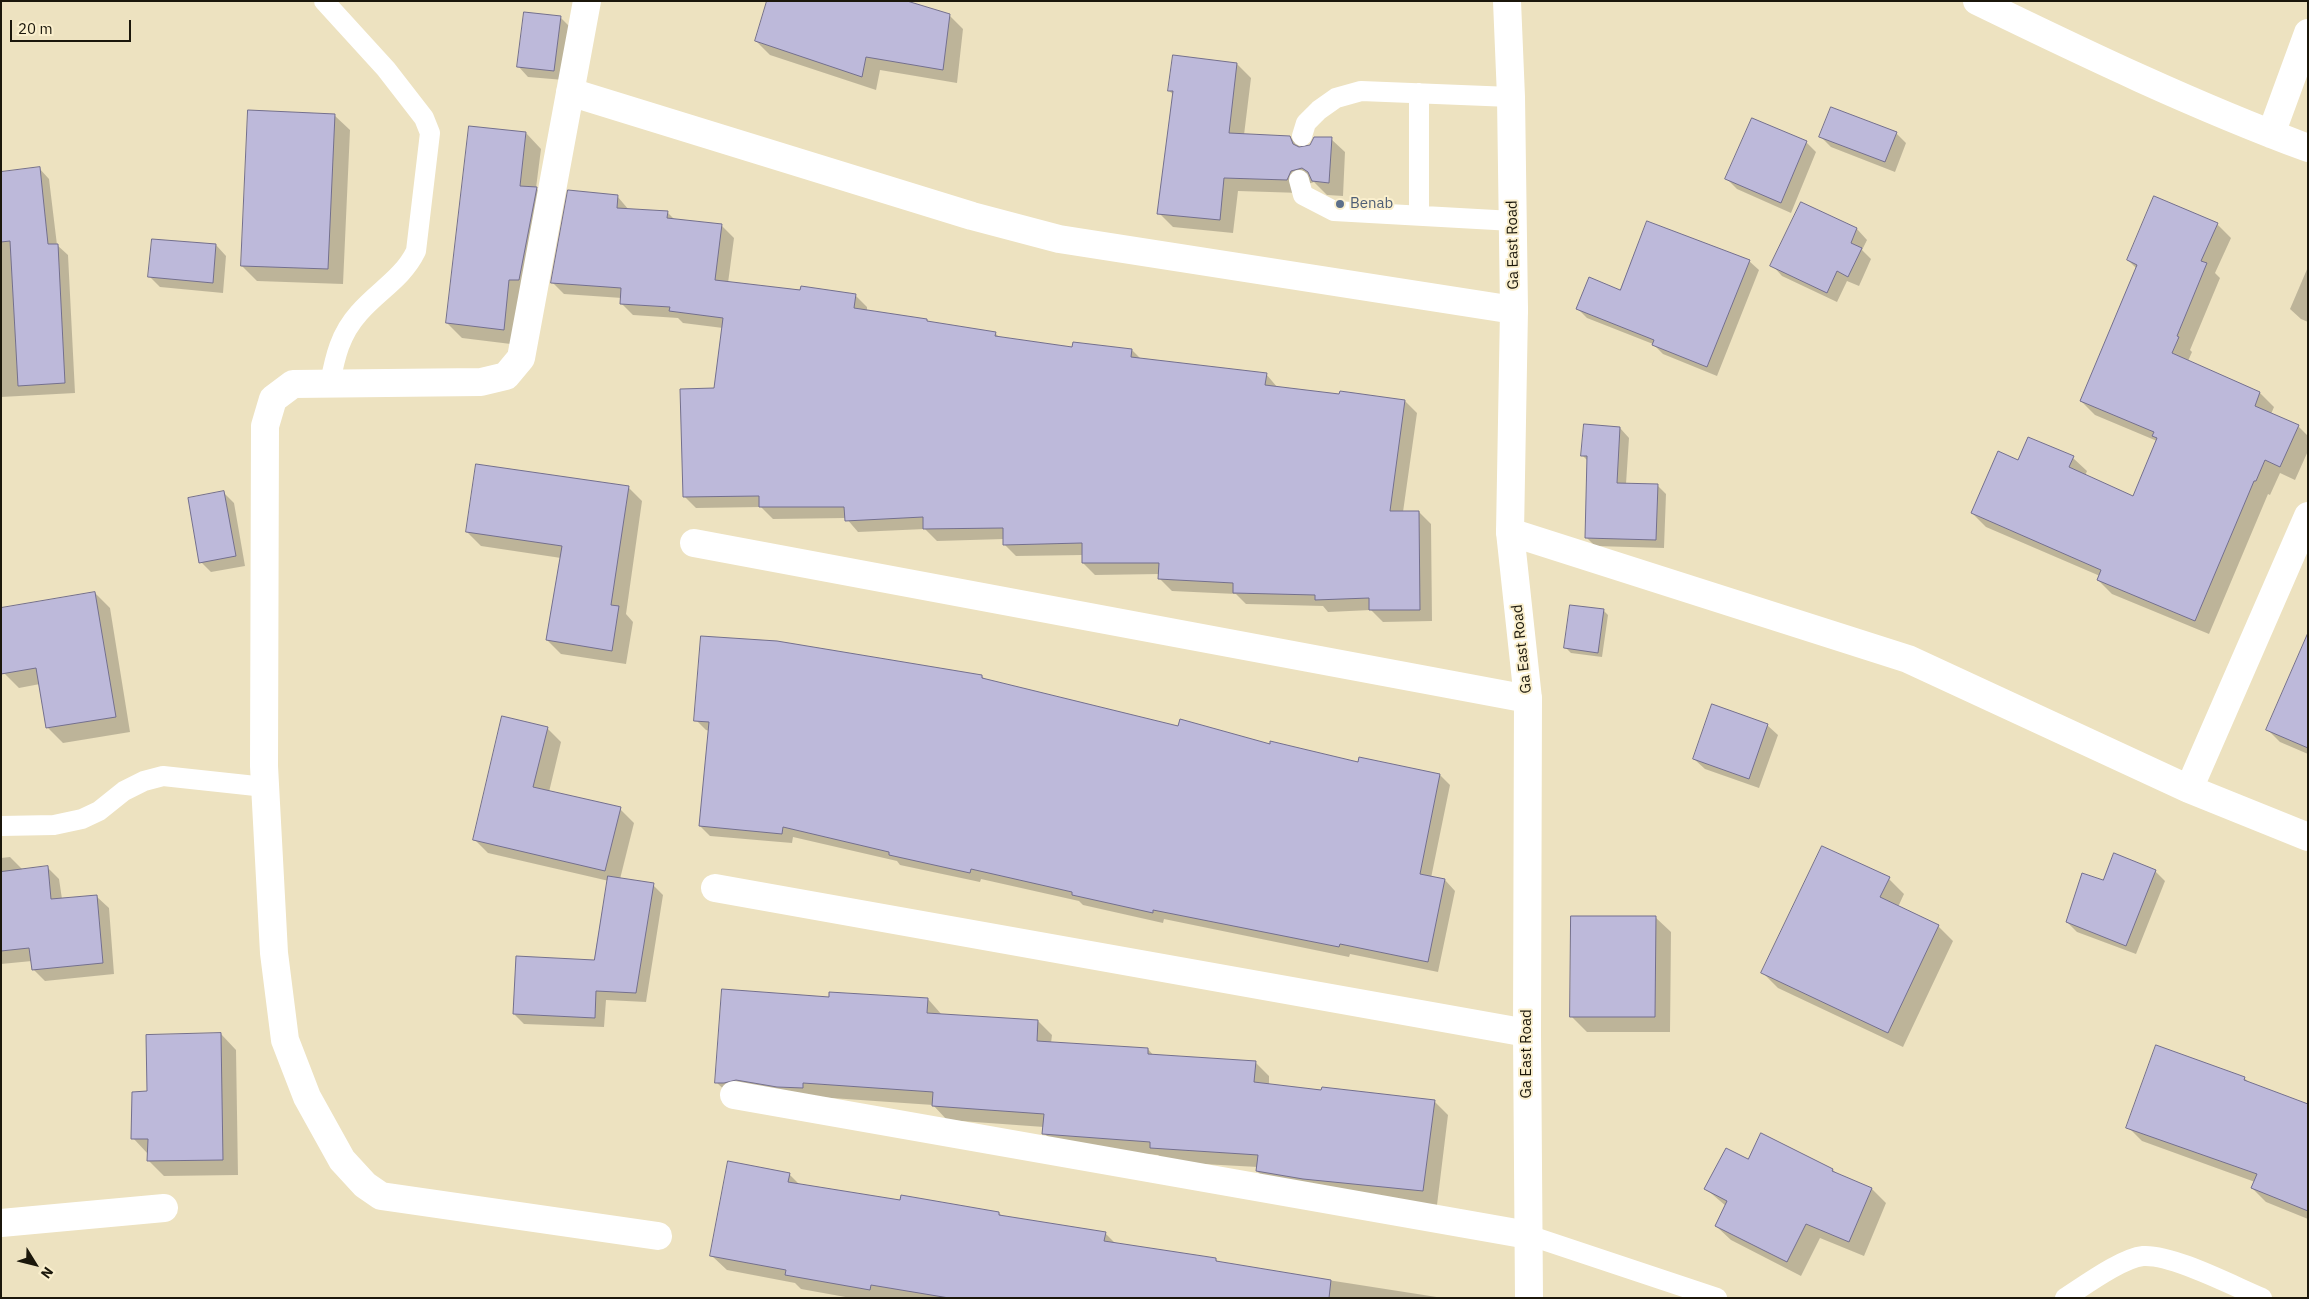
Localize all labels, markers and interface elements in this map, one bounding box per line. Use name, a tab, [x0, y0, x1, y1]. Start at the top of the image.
scale bar	[12, 10, 134, 42]
text: 20 m	[18, 19, 53, 38]
place label: Benab	[1350, 195, 1393, 213]
marker: Benab	[1334, 198, 1346, 210]
street label: Ga East Road	[1503, 200, 1523, 290]
street label: Ga East Road	[1508, 604, 1536, 694]
street label: Ga East Road	[1518, 1009, 1536, 1099]
north arrow	[10, 1239, 60, 1289]
text: N	[37, 1263, 57, 1282]

